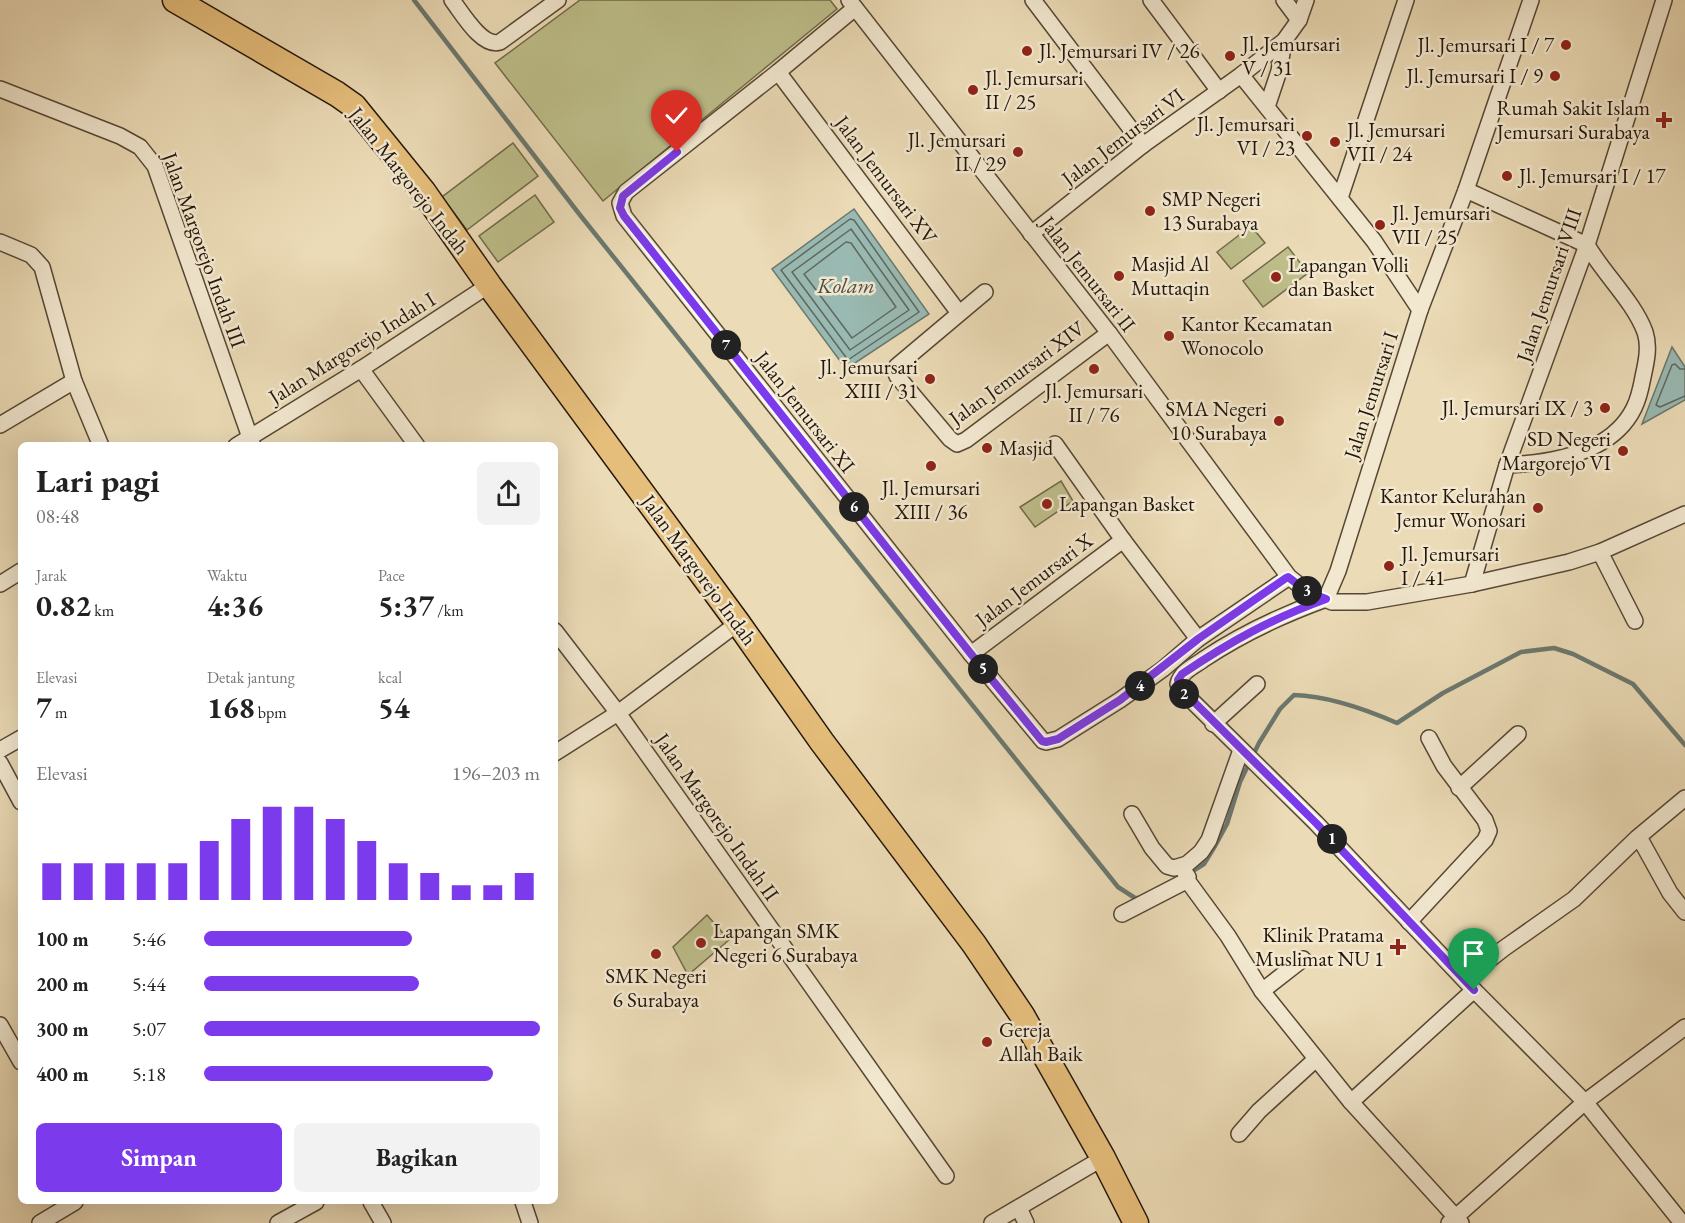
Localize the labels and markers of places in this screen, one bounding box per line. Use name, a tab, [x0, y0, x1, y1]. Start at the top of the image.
place label: Jl. Jemursari V / 31	[1240, 30, 1340, 81]
place label: Jl. Jemursari I / 7	[1416, 31, 1555, 58]
place label: Jl. Jemursari IV / 26	[1037, 37, 1200, 64]
marker: Jl. Jemursari I / 7	[1559, 38, 1573, 52]
marker: Jl. Jemursari IV / 26	[1020, 44, 1034, 58]
marker: Jl. Jemursari V / 31	[1223, 49, 1237, 63]
place label: Jl. Jemursari I / 9	[1405, 62, 1543, 89]
place label: Jl. Jemursari II / 25	[983, 64, 1083, 115]
marker: Jl. Jemursari I / 9	[1548, 69, 1562, 83]
marker: Jl. Jemursari II / 25	[966, 83, 980, 97]
pin	[651, 90, 702, 152]
place label: Rumah Sakit Islam Jemursari Surabaya	[1495, 94, 1651, 145]
place label: Jl. Jemursari VI / 23	[1195, 110, 1295, 161]
marker: Rumah Sakit Islam Jemursari Surabaya	[1655, 111, 1673, 129]
place label: Jl. Jemursari VII / 24	[1345, 116, 1445, 167]
place label: Jl. Jemursari II / 29	[906, 126, 1006, 177]
marker: Jl. Jemursari VI / 23	[1300, 129, 1314, 143]
marker: Jl. Jemursari VII / 24	[1328, 135, 1342, 149]
marker: Jl. Jemursari II / 29	[1011, 145, 1025, 159]
place label: Jl. Jemursari I / 17	[1517, 162, 1666, 189]
marker: Jl. Jemursari I / 17	[1500, 169, 1514, 183]
place label: SMP Negeri 13 Surabaya	[1162, 185, 1261, 236]
place label: Jl. Jemursari VII / 25	[1390, 199, 1490, 250]
marker: SMP Negeri 13 Surabaya	[1143, 204, 1157, 218]
marker: Jl. Jemursari VII / 25	[1373, 218, 1387, 232]
place label: Masjid Al Muttaqin	[1131, 250, 1210, 301]
place label: Lapangan Volli dan Basket	[1288, 251, 1409, 302]
marker: Masjid Al Muttaqin	[1112, 269, 1126, 283]
marker: Lapangan Volli dan Basket	[1269, 270, 1283, 284]
place label: Kantor Kecamatan Wonocolo	[1181, 310, 1333, 361]
marker: Kantor Kecamatan Wonocolo	[1162, 329, 1176, 343]
pin: 7	[711, 330, 741, 360]
place label: Jl. Jemursari XIII / 31	[818, 353, 918, 404]
marker: Jl. Jemursari II / 76	[1087, 362, 1101, 376]
marker: Jl. Jemursari XIII / 31	[923, 372, 937, 386]
place label: Jl. Jemursari II / 76	[1043, 377, 1143, 428]
place label: Jl. Jemursari IX / 3	[1440, 394, 1593, 421]
place label: SMA Negeri 10 Surabaya	[1165, 395, 1268, 446]
marker: Jl. Jemursari IX / 3	[1598, 401, 1612, 415]
marker: SMA Negeri 10 Surabaya	[1272, 414, 1286, 428]
place label: SD Negeri Margorejo VI	[1502, 425, 1611, 476]
place label: Masjid	[999, 434, 1054, 461]
marker: Masjid	[980, 441, 994, 455]
marker: SD Negeri Margorejo VI	[1616, 444, 1630, 458]
marker: Jl. Jemursari XIII / 36	[924, 459, 938, 473]
place label: Jl. Jemursari XIII / 36	[880, 474, 980, 525]
place label: Kantor Kelurahan Jemur Wonosari	[1380, 482, 1526, 533]
place label: Lapangan Basket	[1059, 490, 1195, 517]
pin: 6	[839, 492, 869, 522]
marker: Lapangan Basket	[1040, 497, 1054, 511]
marker: Kantor Kelurahan Jemur Wonosari	[1531, 501, 1545, 515]
place label: Jl. Jemursari I / 41	[1399, 540, 1499, 591]
marker: Jl. Jemursari I / 41	[1382, 559, 1396, 573]
pin: 3	[1292, 576, 1322, 606]
pin: 5	[968, 654, 998, 684]
pin: 4	[1125, 671, 1155, 701]
pin: 2	[1169, 679, 1199, 709]
pin: 1	[1317, 824, 1347, 854]
place label: Lapangan SMK Negeri 6 Surabaya	[713, 917, 858, 968]
place label: Klinik Pratama Muslimat NU 1	[1255, 921, 1385, 972]
pin	[1448, 928, 1499, 990]
marker: Lapangan SMK Negeri 6 Surabaya	[694, 936, 708, 950]
marker: Klinik Pratama Muslimat NU 1	[1389, 938, 1407, 956]
marker: SMK Negeri 6 Surabaya	[649, 947, 663, 961]
place label: SMK Negeri 6 Surabaya	[605, 962, 707, 1013]
place label: Gereja Allah Baik	[998, 1016, 1084, 1067]
marker: Gereja Allah Baik	[980, 1035, 994, 1049]

